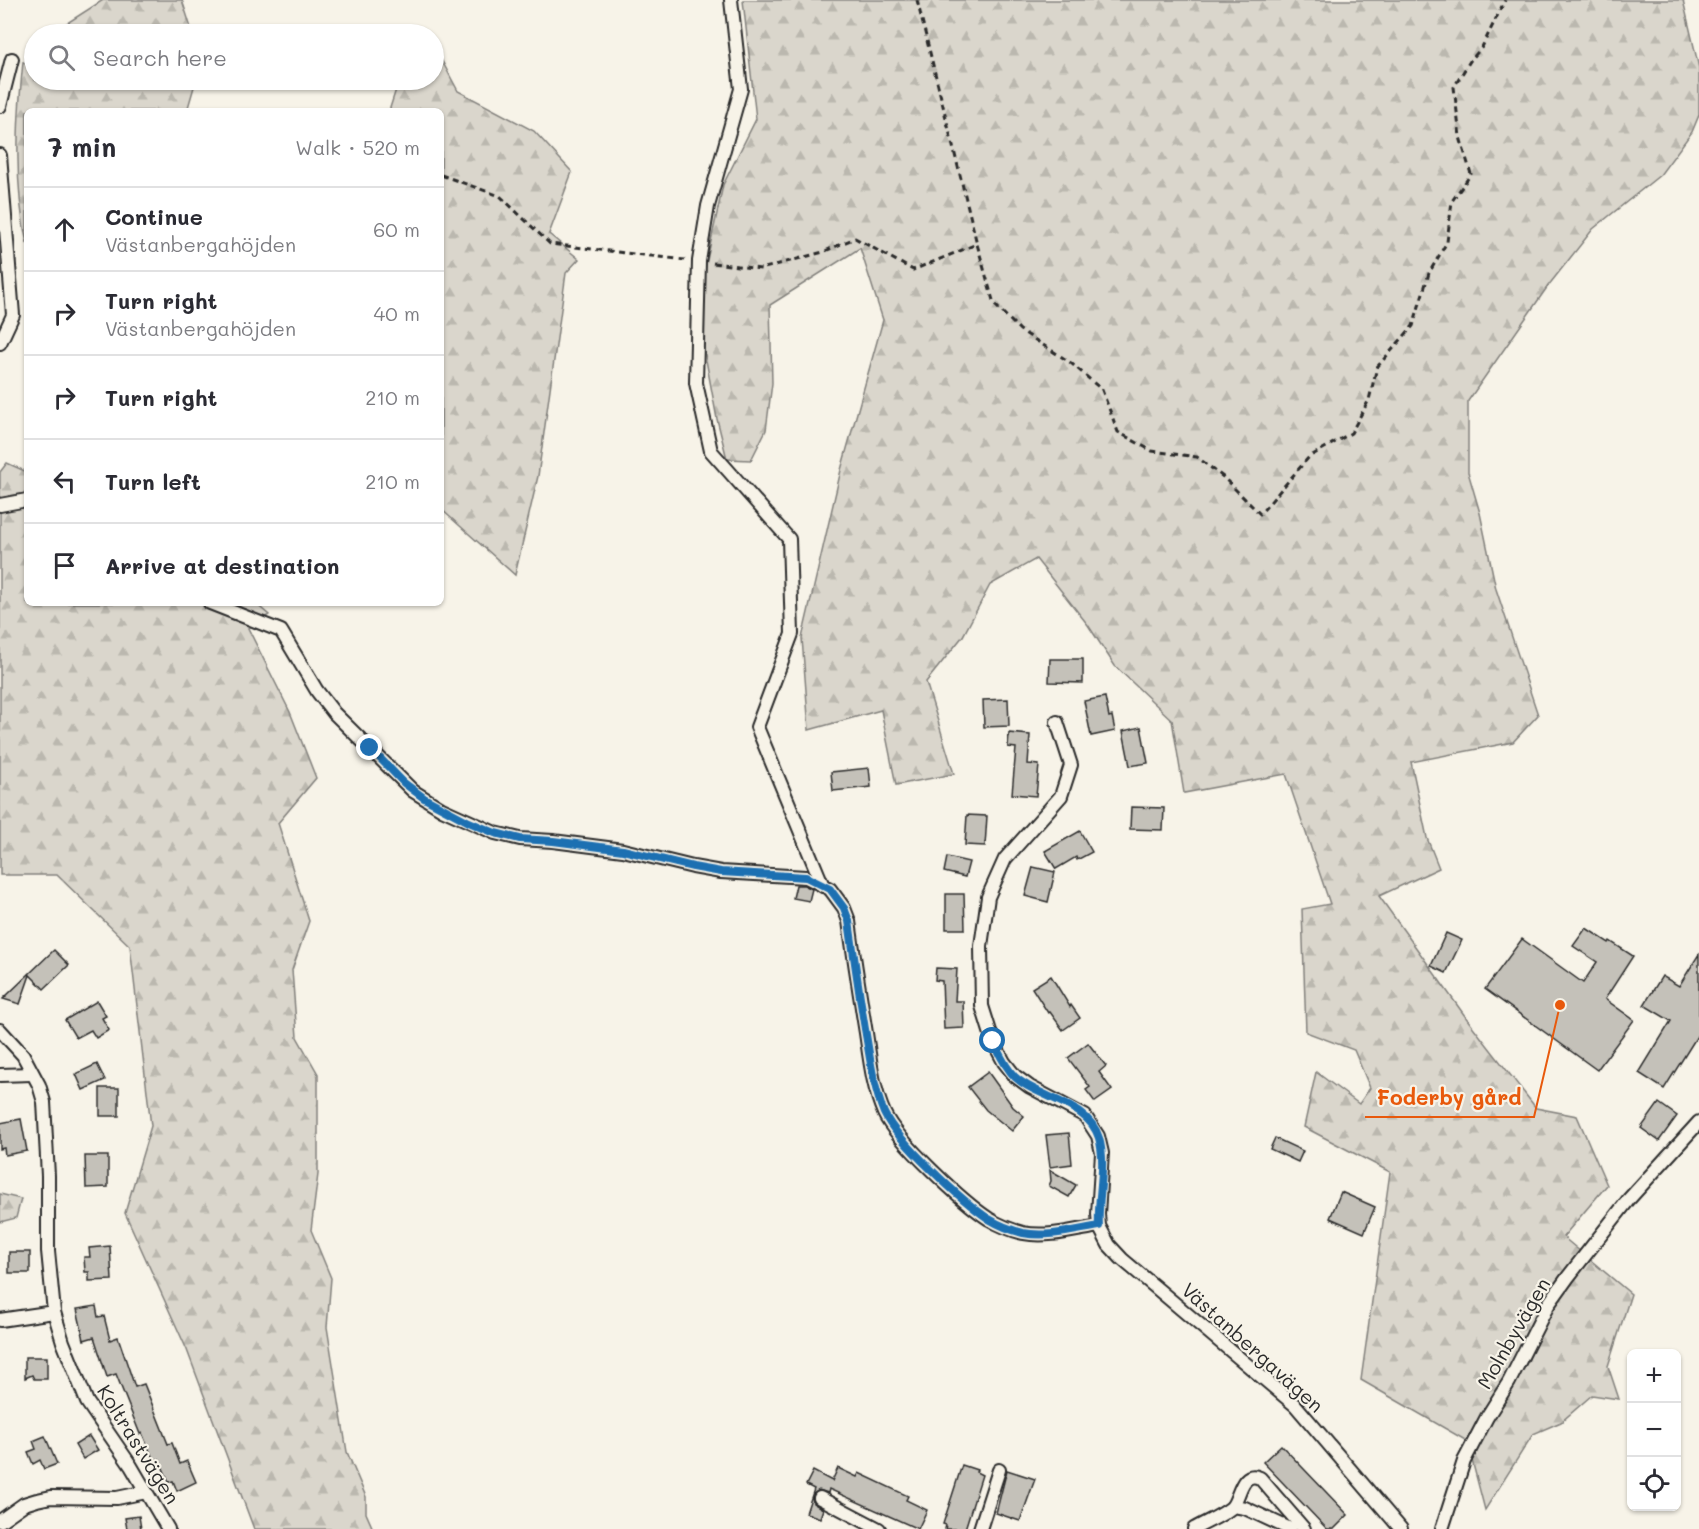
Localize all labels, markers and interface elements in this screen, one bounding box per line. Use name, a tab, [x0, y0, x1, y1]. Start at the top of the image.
search box	[24, 24, 444, 90]
icon: search	[45, 41, 78, 74]
text: Search here	[93, 43, 227, 72]
text: 7 min	[48, 130, 116, 164]
text: Walk · 520 m	[295, 134, 420, 160]
text: Continue	[105, 202, 203, 231]
icon: ahead	[48, 213, 81, 246]
text: 60 m	[373, 216, 420, 242]
text: Västanbergahöjden	[105, 231, 296, 257]
text: Turn right	[105, 286, 217, 315]
icon: right	[48, 297, 81, 330]
text: 40 m	[374, 300, 420, 326]
text: Västanbergahöjden	[105, 315, 296, 341]
icon: right	[48, 381, 81, 414]
text: Turn right	[105, 383, 217, 412]
text: 210 m	[365, 384, 420, 410]
icon: left	[48, 465, 81, 498]
text: Turn left	[105, 467, 201, 496]
text: 210 m	[365, 468, 420, 494]
icon: arrive	[48, 549, 81, 582]
text: Arrive at destination	[105, 551, 340, 580]
route end	[356, 734, 382, 760]
route start	[979, 1027, 1005, 1053]
callout: Foderby gård	[1365, 1078, 1534, 1117]
text: Foderby gård	[1377, 1083, 1521, 1111]
street label: Molnbyvägen	[1471, 1273, 1555, 1393]
street label: Västanbergavägen	[1177, 1276, 1329, 1418]
map controls	[1627, 1349, 1681, 1511]
button: +	[1627, 1349, 1681, 1403]
street label: Koltrastvägen	[92, 1379, 186, 1509]
button: −	[1627, 1403, 1681, 1457]
button: locate	[1627, 1457, 1681, 1511]

